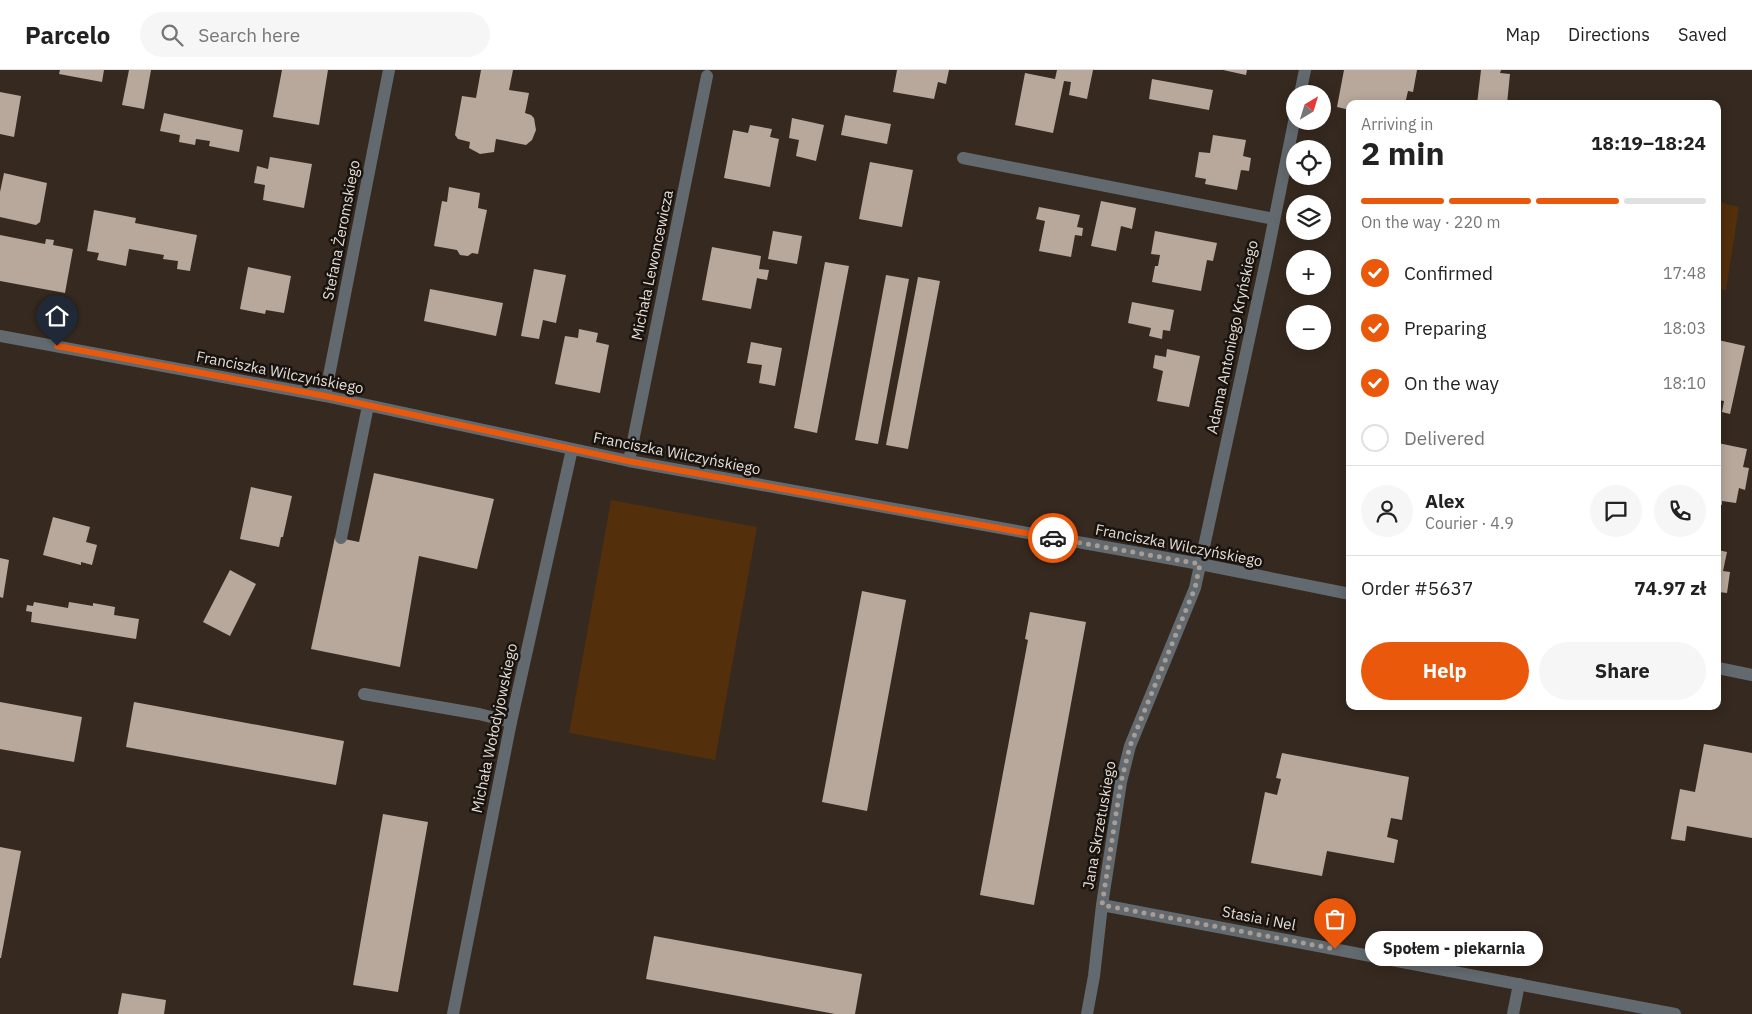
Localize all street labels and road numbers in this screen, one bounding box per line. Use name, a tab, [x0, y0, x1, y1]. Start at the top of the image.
street label: Stefana Żeromskiego	[318, 158, 364, 302]
street label: Michała Lewoncewicza	[627, 188, 677, 342]
street label: Adama Antoniego Kryńskiego	[1202, 238, 1262, 436]
street label: Franciszka Wilczyńskiego	[195, 346, 365, 398]
street label: Franciszka Wilczyńskiego	[592, 427, 762, 479]
street label: Franciszka Wilczyńskiego	[1094, 519, 1264, 571]
street label: Michała Wołodyjowskiego	[467, 641, 521, 815]
street label: Jana Skrzetuskiego	[1078, 759, 1120, 891]
street label: Stasia i Nel	[1220, 902, 1298, 934]

